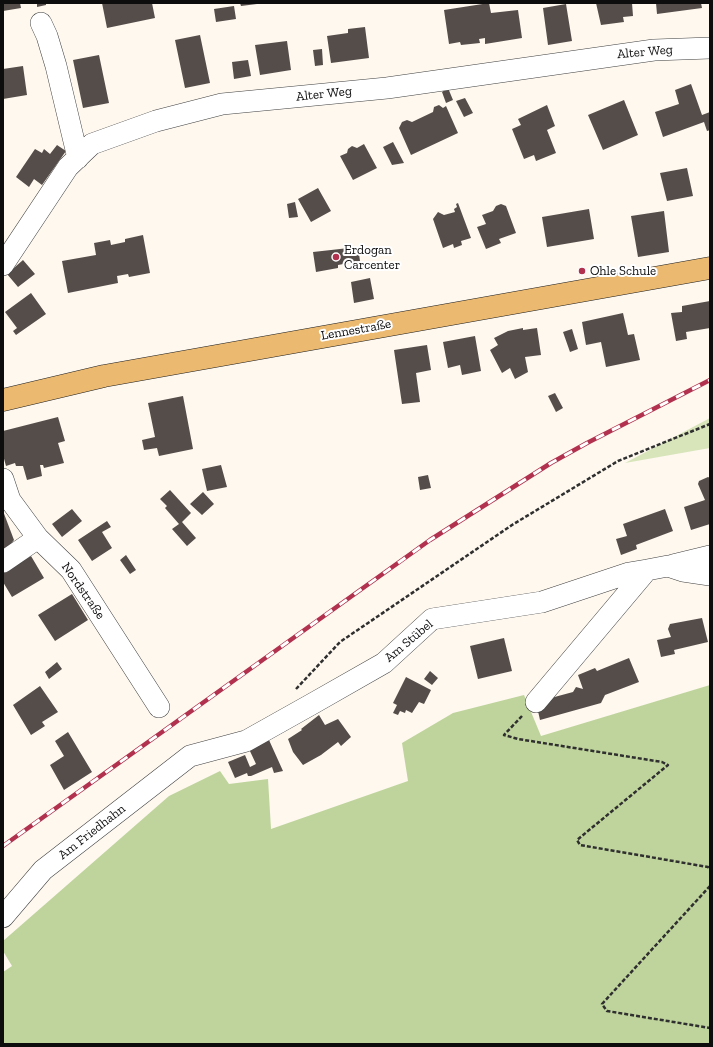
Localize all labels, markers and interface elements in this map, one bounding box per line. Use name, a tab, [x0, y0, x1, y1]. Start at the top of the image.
street label: Alter Weg	[616, 42, 674, 62]
street label: Alter Weg	[295, 83, 353, 105]
place label: Erdogan Carcenter	[344, 242, 400, 273]
marker: Erdogan Carcenter	[331, 252, 341, 262]
place label: Ohle Schule	[590, 263, 656, 279]
marker: Ohle Schule	[577, 266, 587, 276]
street label: Lennestraße	[320, 316, 392, 344]
street label: Nordstraße	[58, 560, 108, 622]
street label: Am Stübel	[382, 616, 436, 666]
street label: Am Friedhahn	[55, 801, 129, 863]

